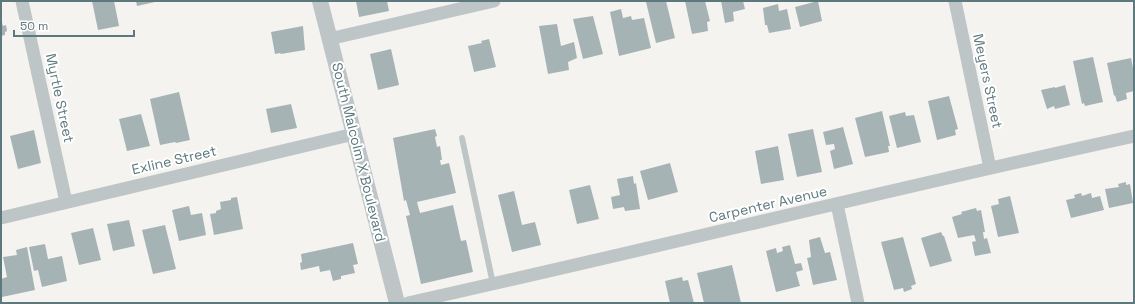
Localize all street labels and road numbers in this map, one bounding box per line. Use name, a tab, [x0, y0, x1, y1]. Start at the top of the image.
street label: Meyers Street	[969, 32, 1007, 130]
street label: Myrtle Street	[42, 52, 78, 144]
street label: South Malcolm X Boulevard	[328, 61, 390, 243]
street label: Exline Street	[130, 142, 218, 178]
street label: Carpenter Avenue	[707, 182, 829, 226]

